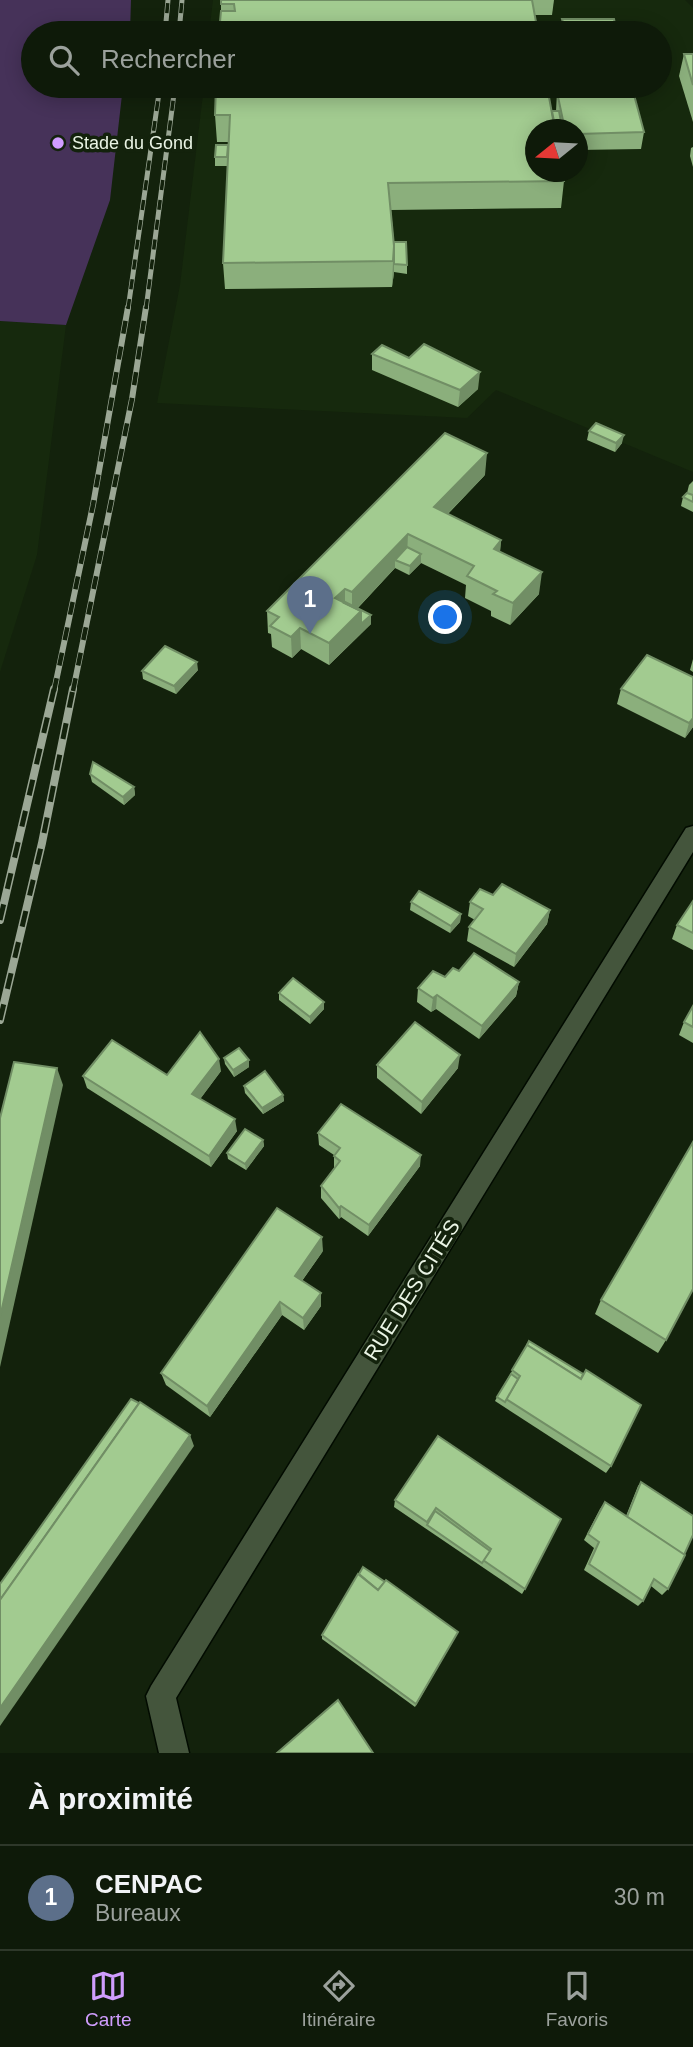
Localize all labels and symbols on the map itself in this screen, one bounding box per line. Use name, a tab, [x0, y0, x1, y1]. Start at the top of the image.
north arrow	[525, 119, 588, 182]
place label: Stade du Gond	[72, 133, 193, 153]
marker: Stade du Gond	[50, 135, 66, 151]
pin: 1	[287, 576, 333, 634]
your location	[428, 600, 462, 634]
street label: RUE DES CITÉS	[359, 1215, 464, 1364]

